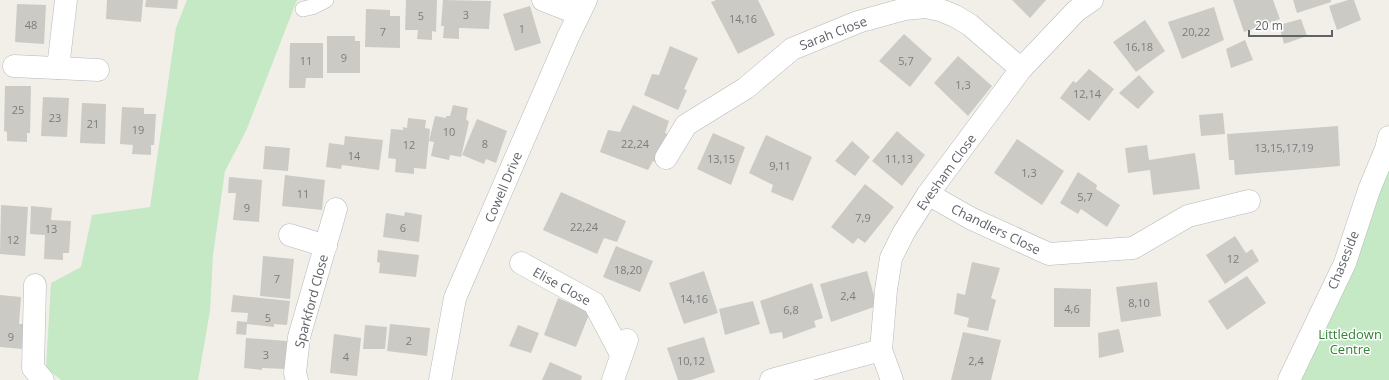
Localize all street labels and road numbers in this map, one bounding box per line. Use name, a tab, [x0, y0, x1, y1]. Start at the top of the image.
street label: Sarah Close	[797, 12, 869, 54]
street label: Evesham Close	[912, 130, 980, 214]
street label: Cowell Drive	[480, 149, 526, 225]
street label: Chandlers Close	[948, 200, 1044, 258]
street label: Chaseside	[1323, 228, 1363, 292]
street label: Sparkford Close	[290, 252, 332, 350]
street label: Elise Close	[530, 263, 594, 309]

